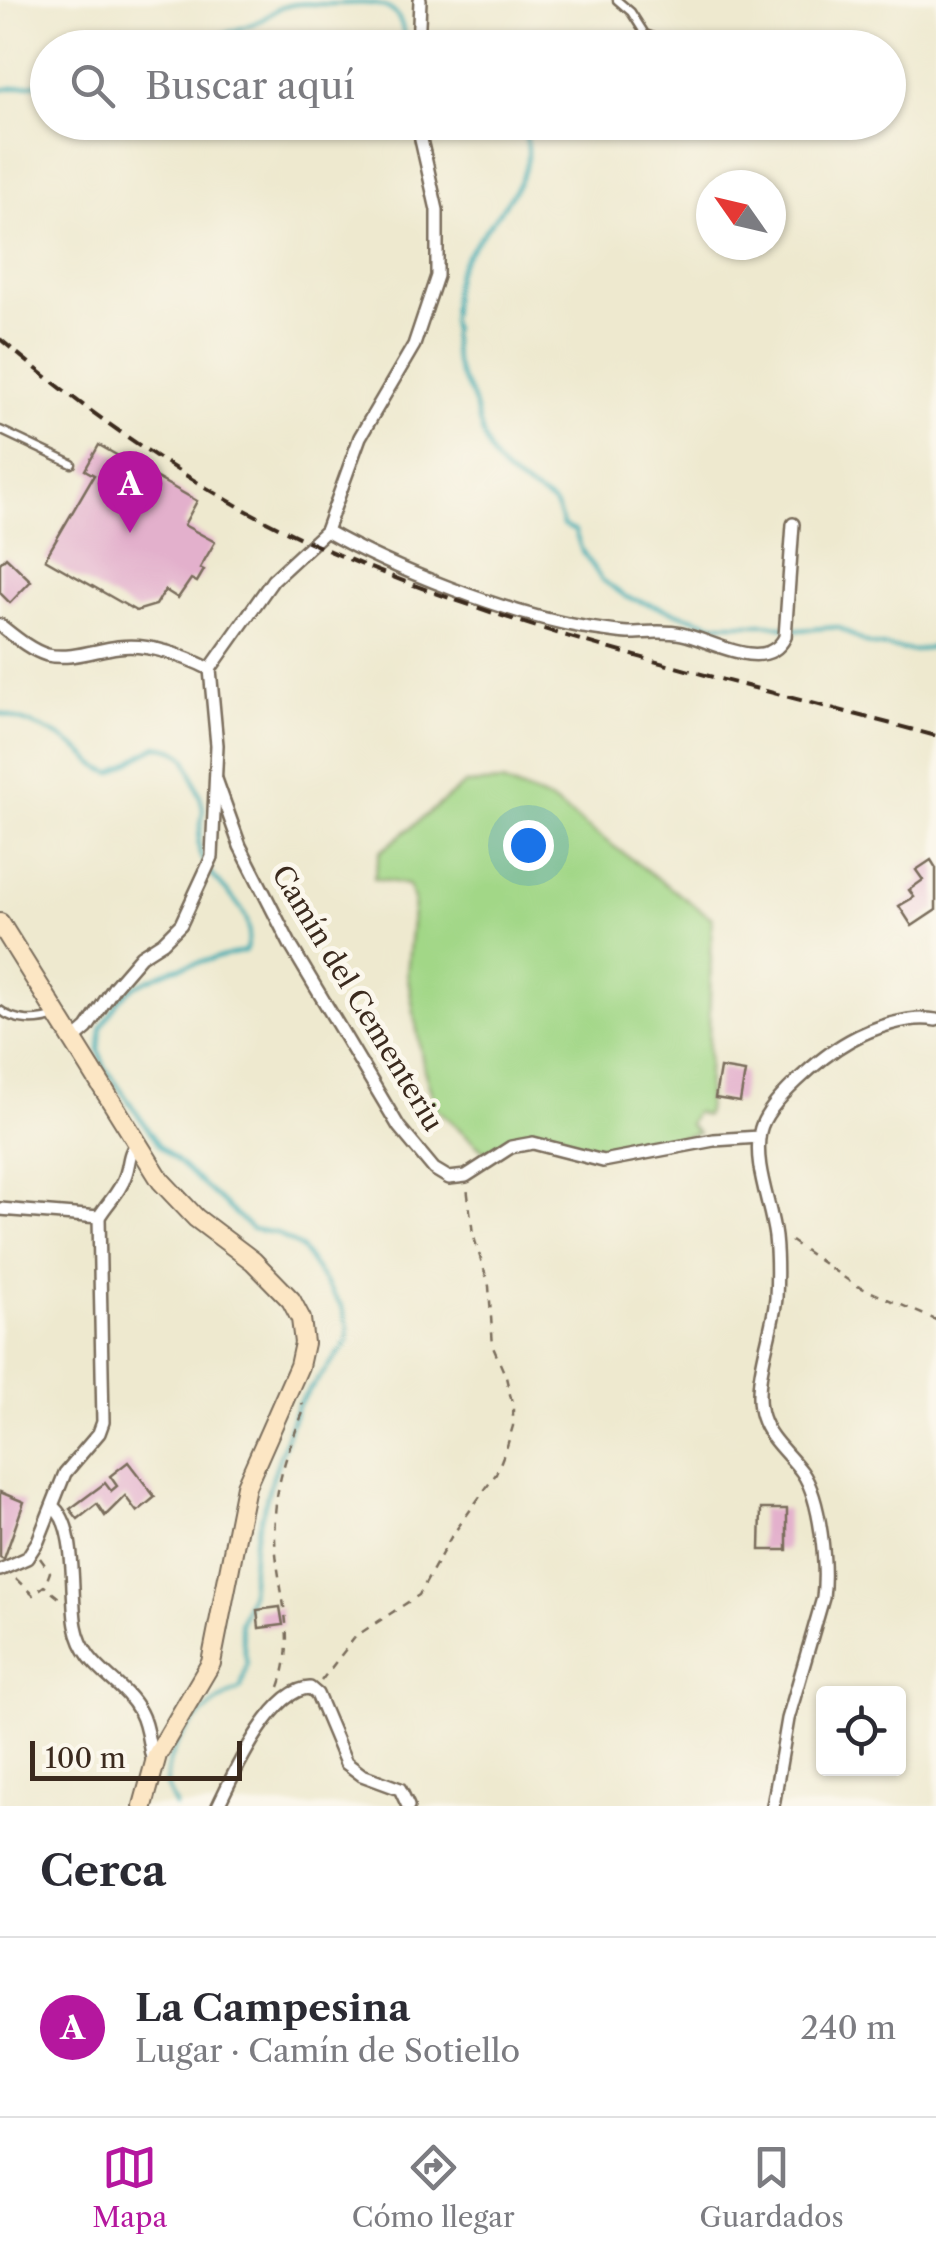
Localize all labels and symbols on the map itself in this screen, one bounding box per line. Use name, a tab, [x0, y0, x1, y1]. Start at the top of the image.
north arrow	[696, 170, 786, 260]
pin: A	[98, 450, 162, 533]
your location	[503, 820, 554, 871]
street label: Camín del Cementeriu	[265, 859, 451, 1137]
scale bar	[30, 1736, 242, 1780]

